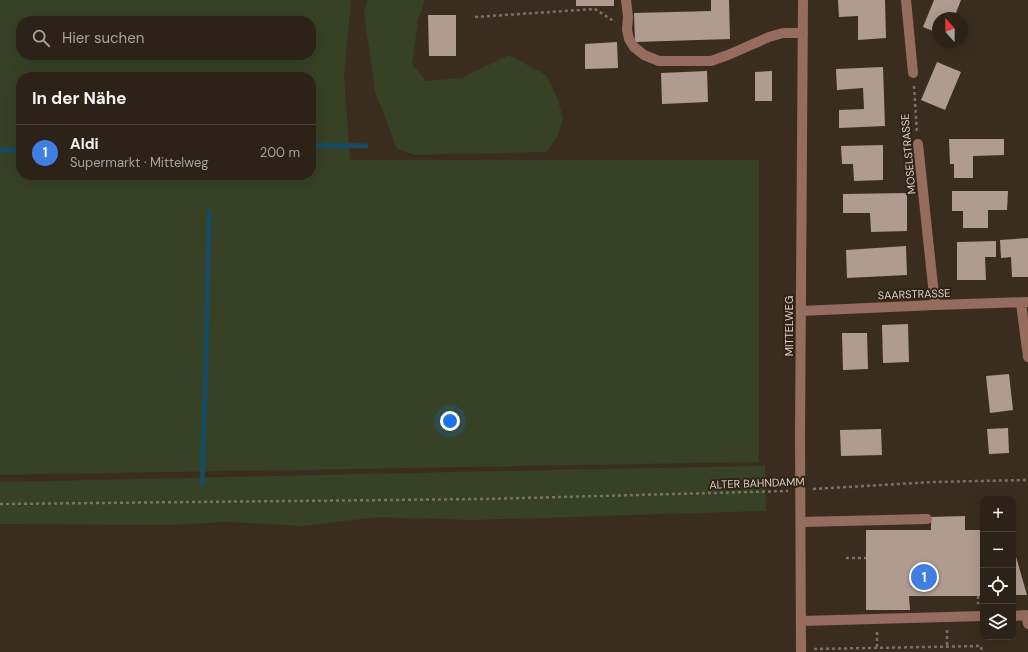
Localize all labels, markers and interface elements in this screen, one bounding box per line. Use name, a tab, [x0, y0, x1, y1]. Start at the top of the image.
north arrow	[932, 12, 968, 48]
search box	[16, 16, 316, 60]
icon: search	[30, 27, 52, 49]
text: Hier suchen	[62, 28, 144, 48]
text: In der Nähe	[32, 87, 127, 109]
street label: MOSELSTRASSE	[897, 113, 919, 195]
text: Aldi	[70, 134, 99, 154]
text: 1	[43, 144, 47, 161]
text: 200 m	[260, 144, 300, 161]
text: Supermarkt · Mittelweg	[70, 154, 209, 171]
street label: SAARSTRASSE	[877, 286, 951, 302]
street label: MITTELWEG	[782, 296, 796, 356]
your location	[440, 411, 460, 431]
street label: ALTER BAHNDAMM	[709, 474, 805, 492]
map controls	[980, 496, 1016, 640]
button: +	[980, 496, 1016, 532]
button: −	[980, 532, 1016, 568]
pin: 1	[911, 562, 937, 592]
button: locate	[980, 568, 1016, 604]
button: layers	[980, 604, 1016, 640]

